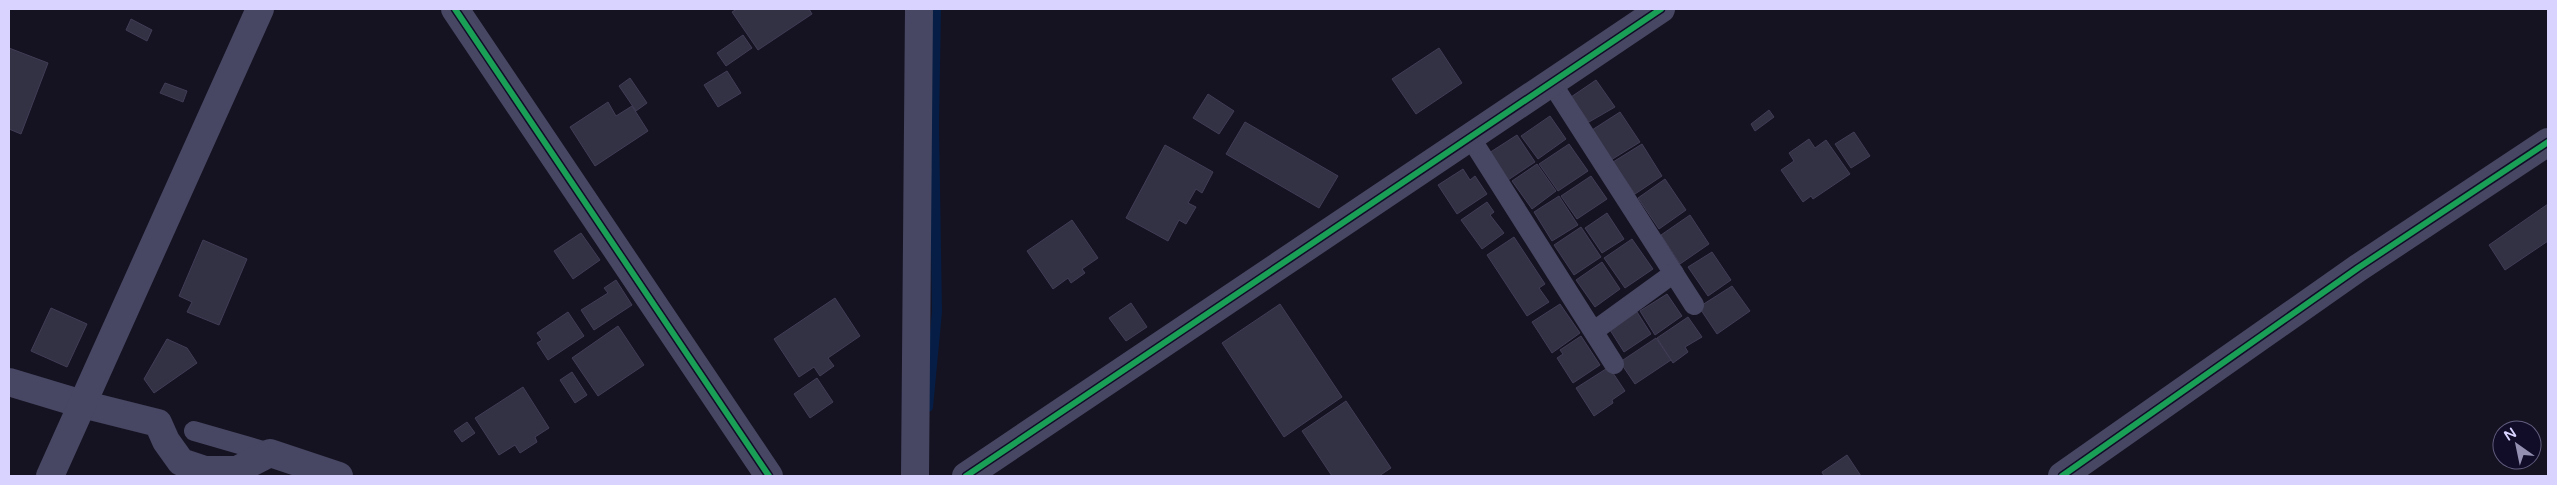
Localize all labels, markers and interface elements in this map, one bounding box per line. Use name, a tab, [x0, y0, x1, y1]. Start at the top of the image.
north arrow	[2492, 420, 2542, 470]
text: N	[2501, 424, 2520, 445]

